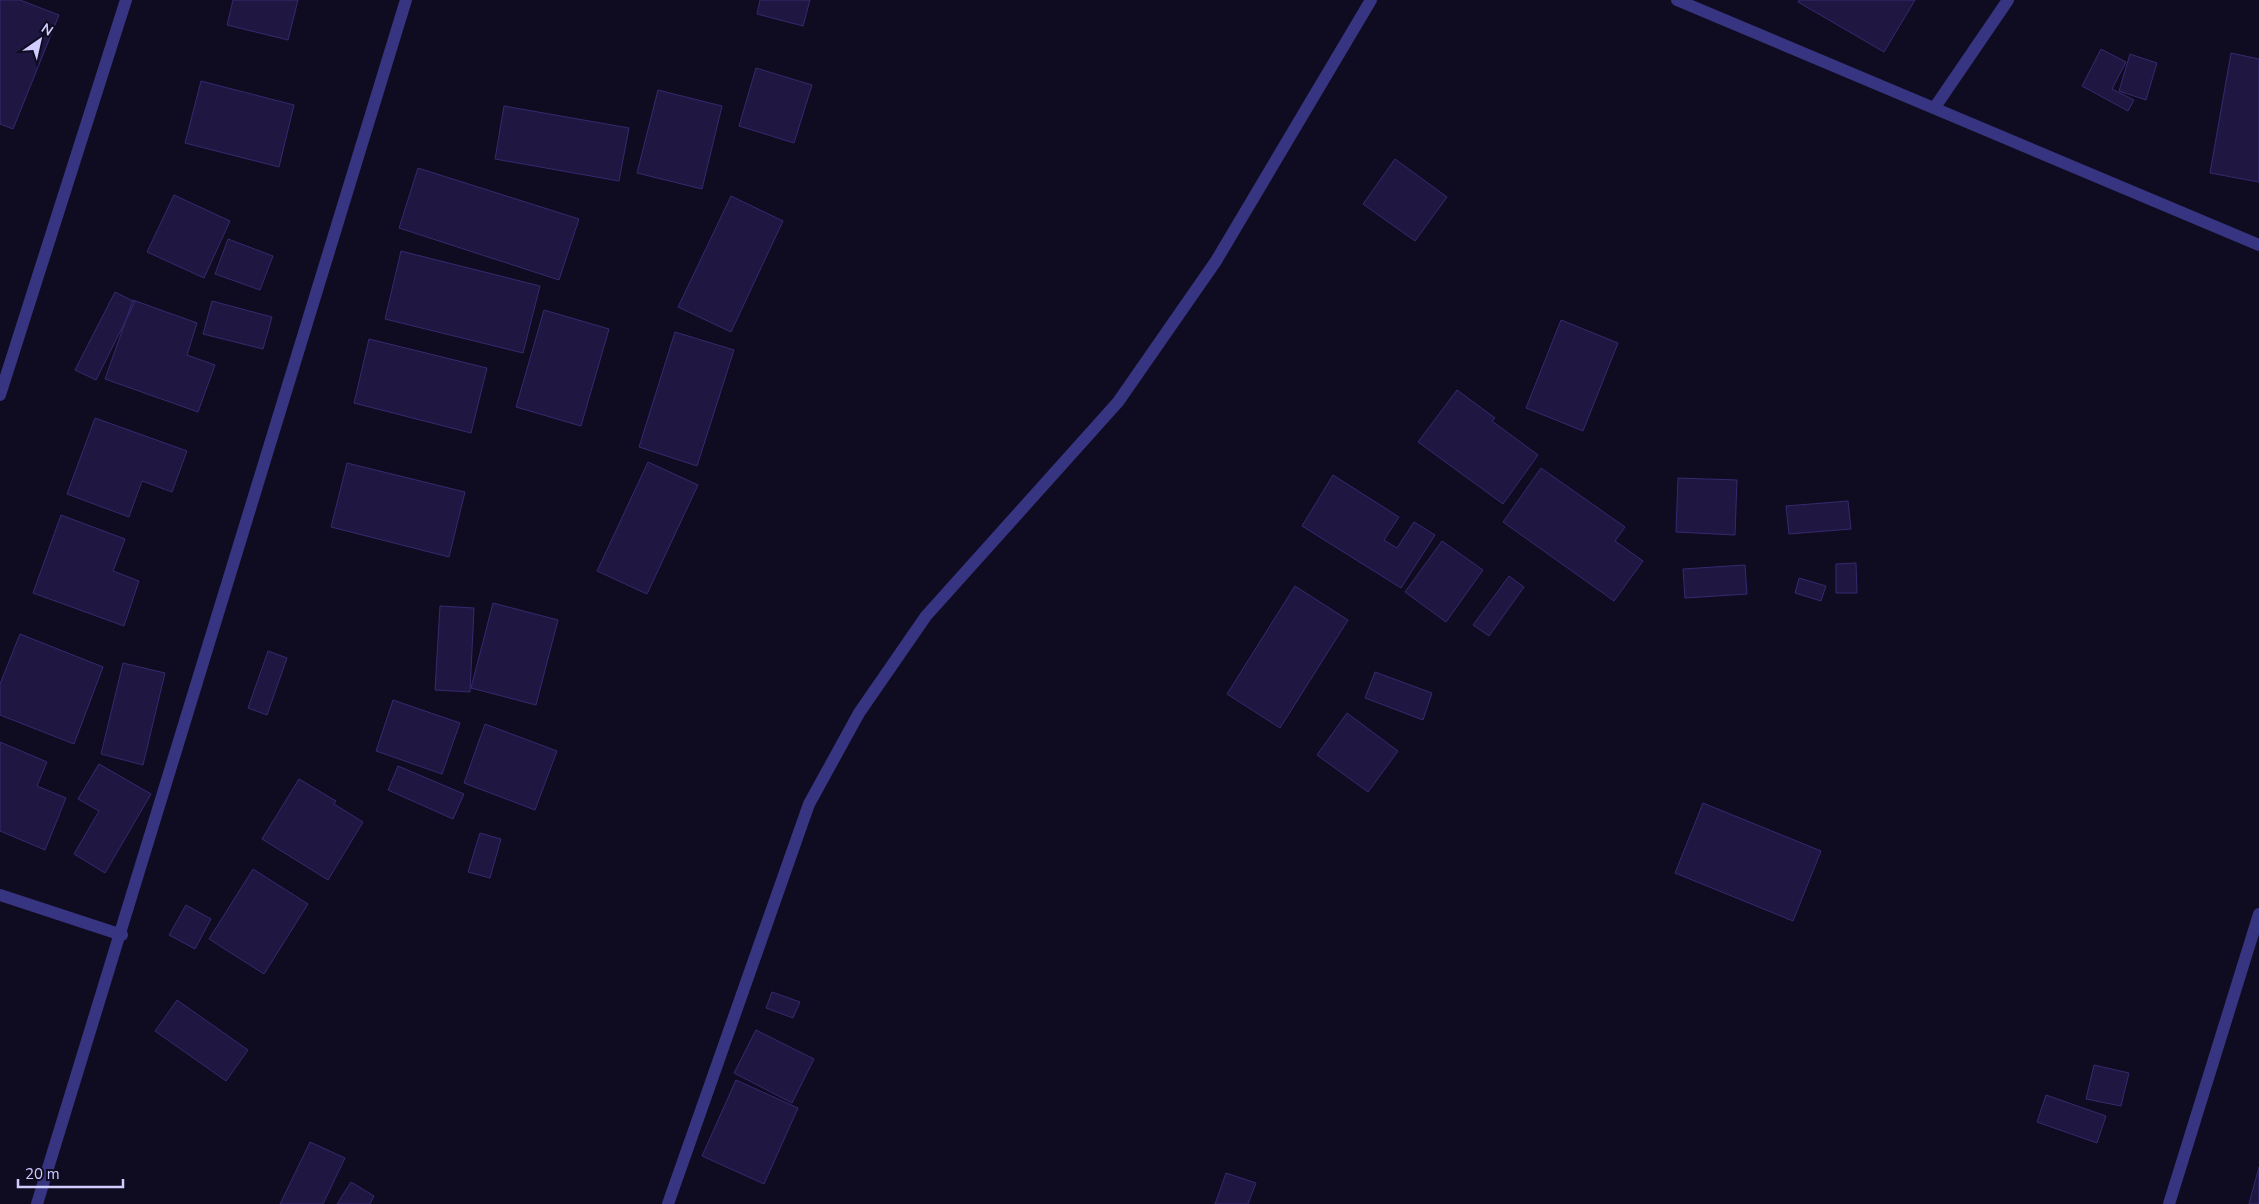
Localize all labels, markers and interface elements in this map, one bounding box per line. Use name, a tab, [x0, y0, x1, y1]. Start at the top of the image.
north arrow	[15, 15, 65, 65]
text: N	[37, 19, 57, 40]
scale bar	[18, 1156, 122, 1188]
text: 20 m	[25, 1164, 60, 1184]

